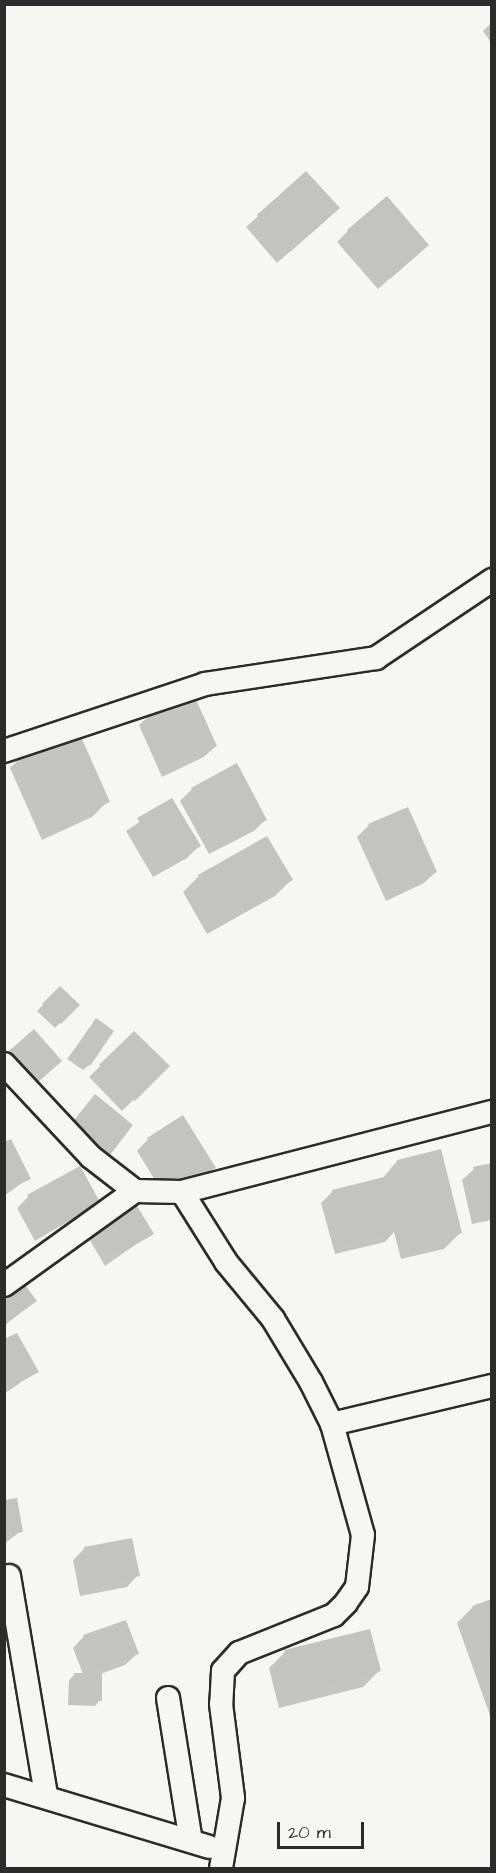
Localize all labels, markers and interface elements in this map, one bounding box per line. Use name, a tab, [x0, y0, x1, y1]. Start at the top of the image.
scale bar	[280, 1810, 367, 1848]
text: 20 m	[288, 1820, 331, 1845]

